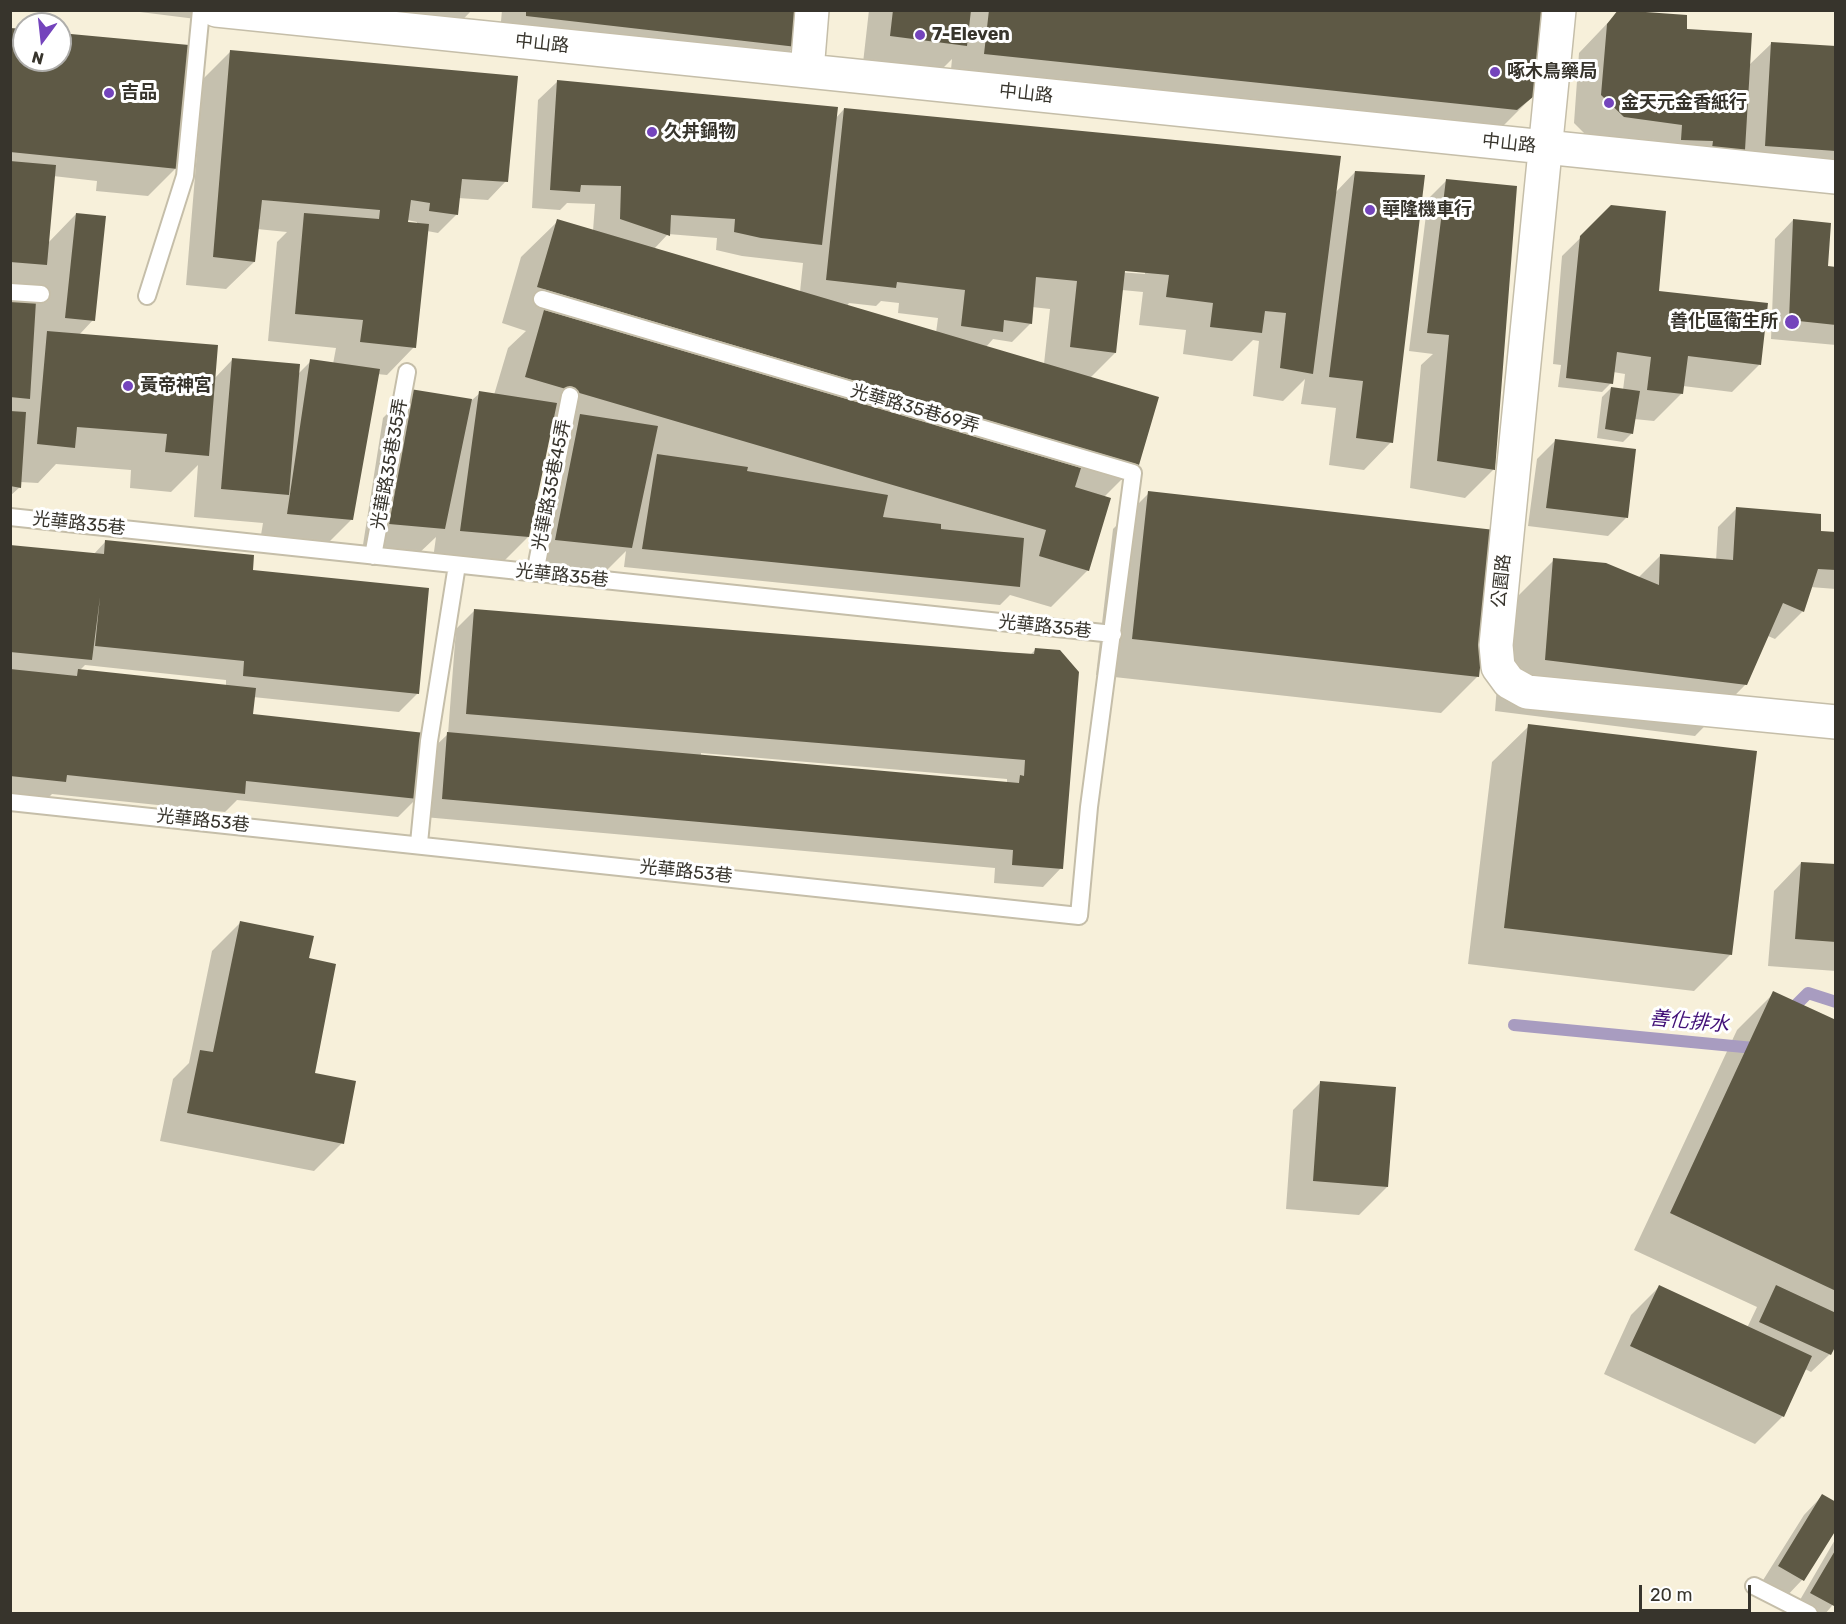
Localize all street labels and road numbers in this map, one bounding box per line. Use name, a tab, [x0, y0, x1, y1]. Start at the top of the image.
street label: 中山路	[514, 30, 570, 58]
street label: 中山路	[998, 80, 1054, 108]
street label: 中山路	[1481, 130, 1537, 158]
street label: 光華路35巷69弄	[848, 380, 982, 438]
street label: 光華路35巷35弄	[368, 397, 412, 531]
street label: 光華路35巷45弄	[529, 417, 575, 553]
street label: 光華路35巷	[31, 508, 127, 540]
street label: 公園路	[1488, 553, 1516, 609]
street label: 光華路35巷	[514, 560, 610, 592]
street label: 光華路35巷	[997, 611, 1093, 643]
street label: 光華路53巷	[155, 805, 251, 837]
street label: 光華路53巷	[638, 856, 734, 888]

